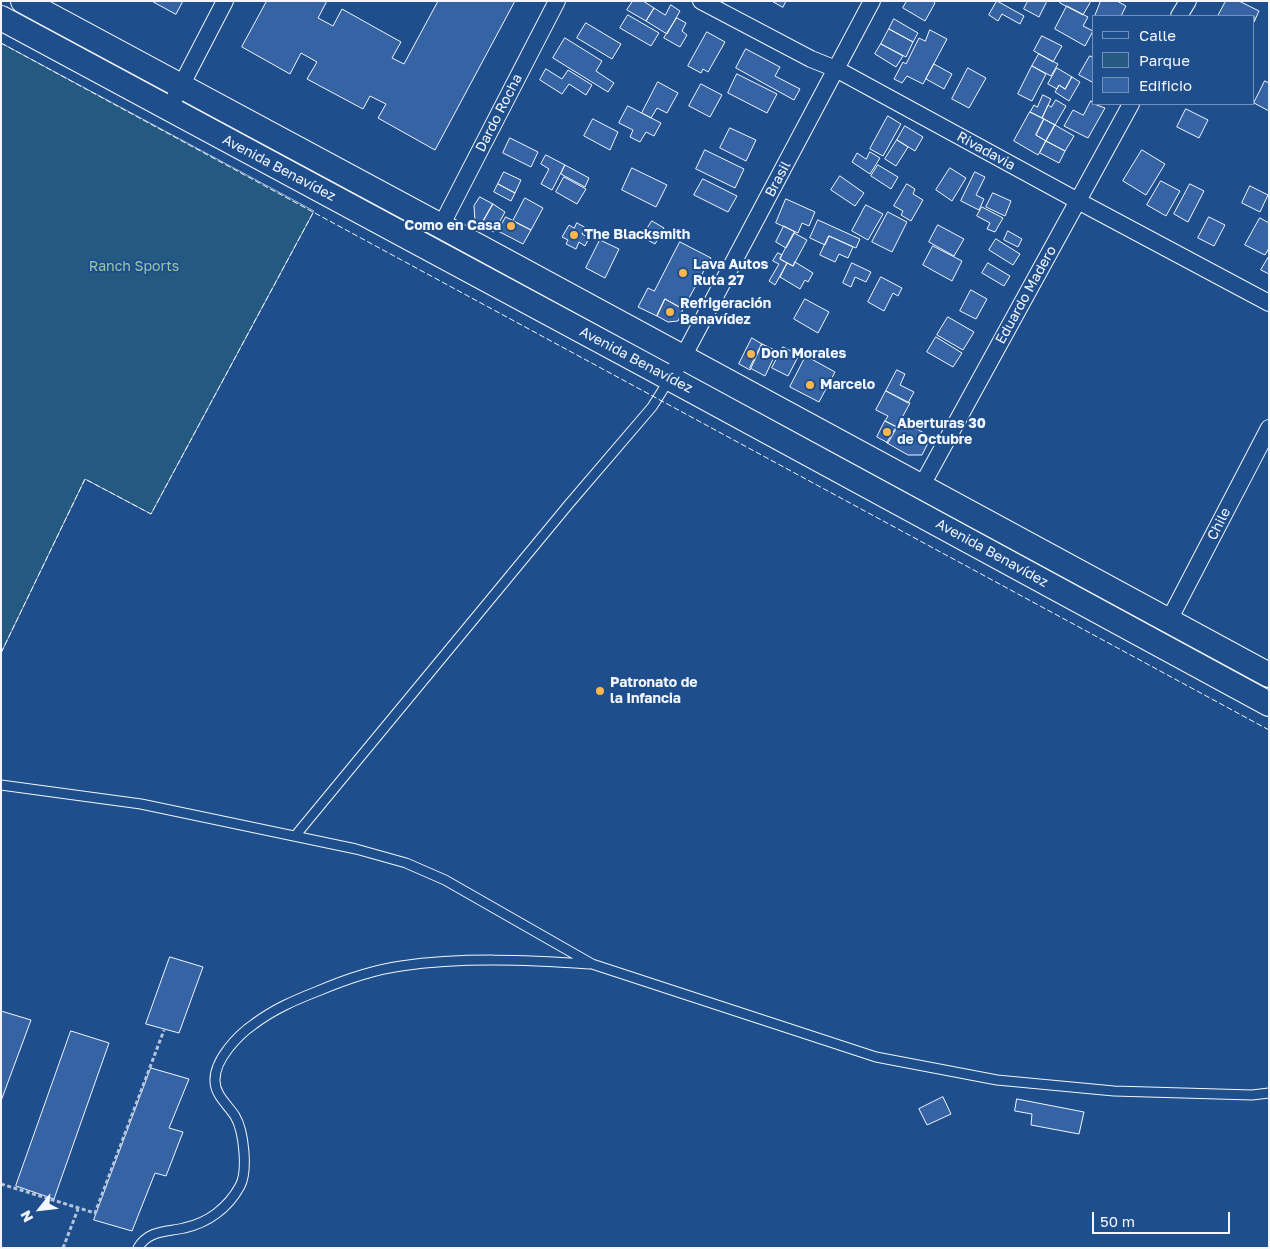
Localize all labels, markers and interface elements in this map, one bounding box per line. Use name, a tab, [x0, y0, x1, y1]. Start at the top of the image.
legend	[1092, 15, 1255, 105]
text: Calle	[1139, 26, 1176, 44]
text: Parque	[1139, 51, 1190, 69]
street label: Dardo Rocha	[472, 71, 526, 155]
text: Edificio	[1139, 76, 1192, 94]
street label: Rivadavia	[954, 128, 1018, 174]
street label: Avenida Benavídez	[220, 131, 338, 205]
street label: Brasil	[762, 158, 794, 200]
place label: Como en Casa	[404, 218, 501, 234]
marker: Como en Casa	[505, 220, 517, 232]
place label: The Blacksmith	[584, 227, 690, 243]
marker: The Blacksmith	[568, 229, 580, 241]
street label: Eduardo Madero	[992, 243, 1060, 347]
place label: Lava Autos Ruta 27	[693, 257, 768, 290]
park label: Ranch Sports	[89, 259, 179, 275]
marker: Lava Autos Ruta 27	[677, 267, 689, 279]
place label: Refrigeración Benavídez	[680, 296, 771, 328]
marker: Refrigeración Benavídez	[664, 306, 676, 318]
street label: Avenida Benavídez	[577, 323, 695, 397]
place label: Don Morales	[761, 346, 846, 362]
marker: Don Morales	[745, 348, 757, 360]
place label: Marcelo	[820, 377, 875, 393]
marker: Marcelo	[804, 379, 816, 391]
place label: Aberturas 30 de Octubre	[897, 416, 986, 448]
marker: Aberturas 30 de Octubre	[881, 426, 893, 438]
street label: Chile	[1204, 505, 1234, 543]
street label: Avenida Benavídez	[933, 515, 1051, 591]
place label: Patronato de la Infancia	[610, 675, 697, 708]
marker: Patronato de la Infancia	[594, 685, 606, 697]
north arrow	[15, 1184, 65, 1234]
scale bar	[1095, 1202, 1232, 1234]
text: N	[16, 1208, 36, 1225]
text: 50 m	[1100, 1212, 1135, 1230]

